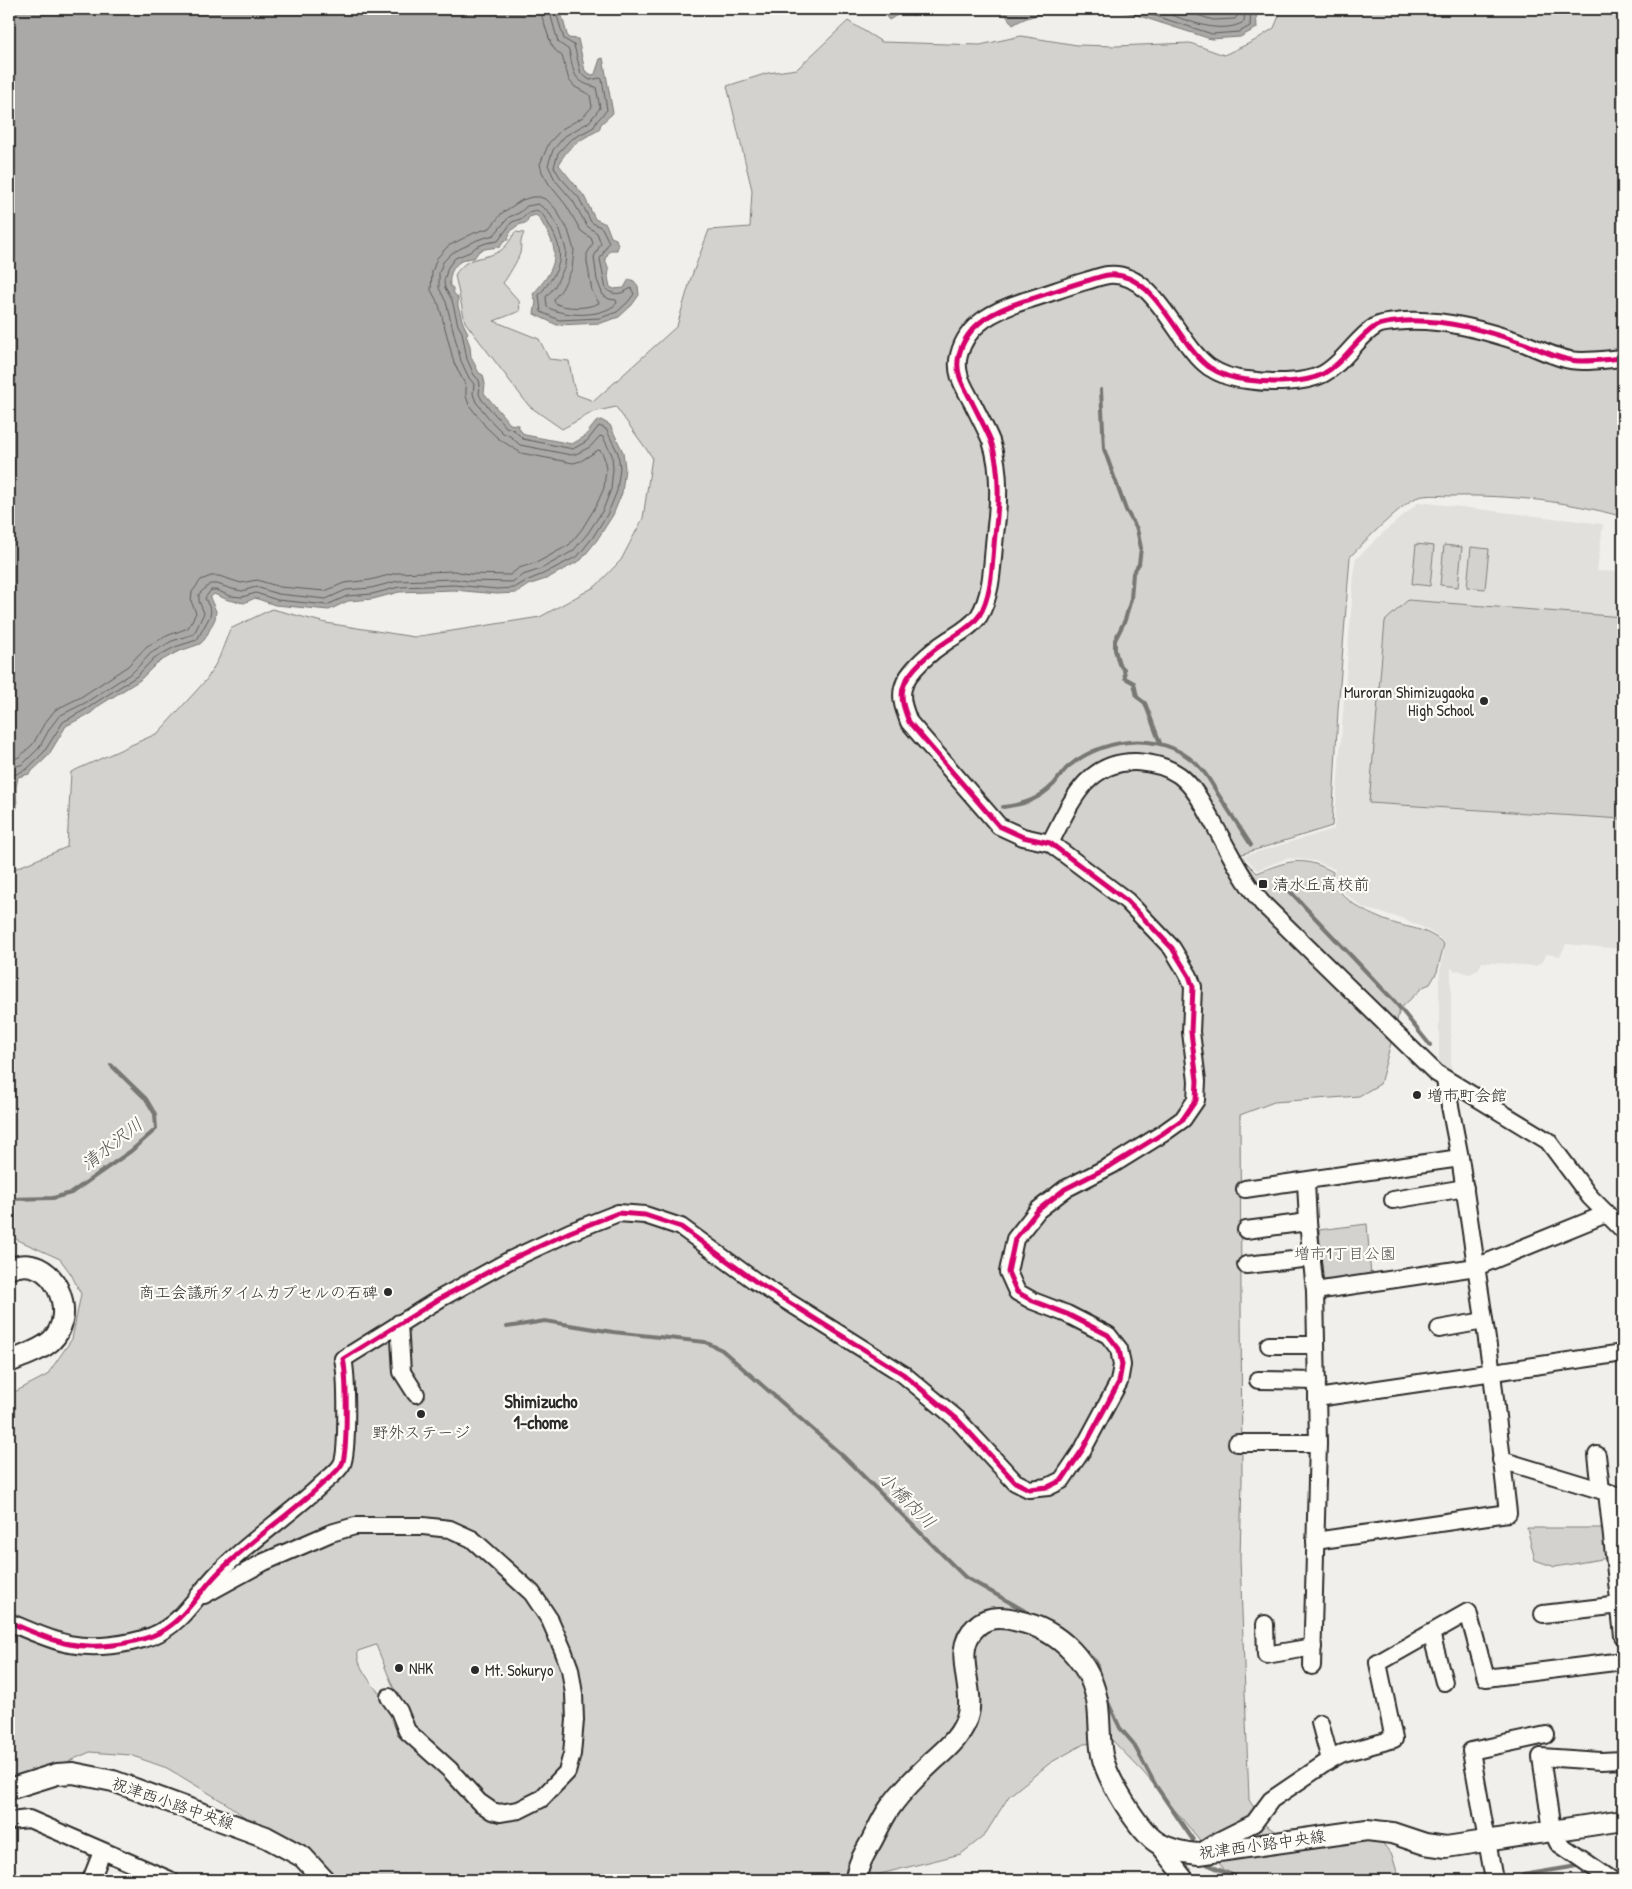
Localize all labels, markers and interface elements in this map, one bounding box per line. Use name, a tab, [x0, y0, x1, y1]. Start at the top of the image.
place label: Muroran Shimizugaoka High School	[1344, 681, 1475, 721]
marker: Muroran Shimizugaoka High School	[1478, 695, 1490, 707]
place label: 清水丘高校前	[1273, 873, 1369, 895]
marker: 清水丘高校前	[1257, 878, 1269, 890]
place label: 増市町会館	[1427, 1084, 1507, 1106]
marker: 増市町会館	[1411, 1089, 1423, 1101]
water label: 清水沢川	[76, 1112, 148, 1176]
park label: 増市1丁目公園	[1294, 1242, 1396, 1264]
place label: 商工会議所タイムカプセルの石碑	[139, 1281, 378, 1303]
marker: 商工会議所タイムカプセルの石碑	[382, 1286, 394, 1298]
district label: Shimizucho 1-chome	[505, 1389, 578, 1435]
marker: 野外ステージ	[415, 1408, 427, 1420]
place label: 野外ステージ	[372, 1421, 470, 1443]
water label: 小橋内川	[873, 1465, 942, 1534]
place label: NHK	[409, 1657, 434, 1679]
place label: Mt. Sokuryo	[485, 1659, 554, 1681]
marker: NHK	[393, 1662, 405, 1674]
marker: Mt. Sokuryo	[469, 1664, 481, 1676]
street label: 祝津西小路中央線	[109, 1772, 237, 1834]
street label: 祝津西小路中央線	[1197, 1824, 1327, 1864]

